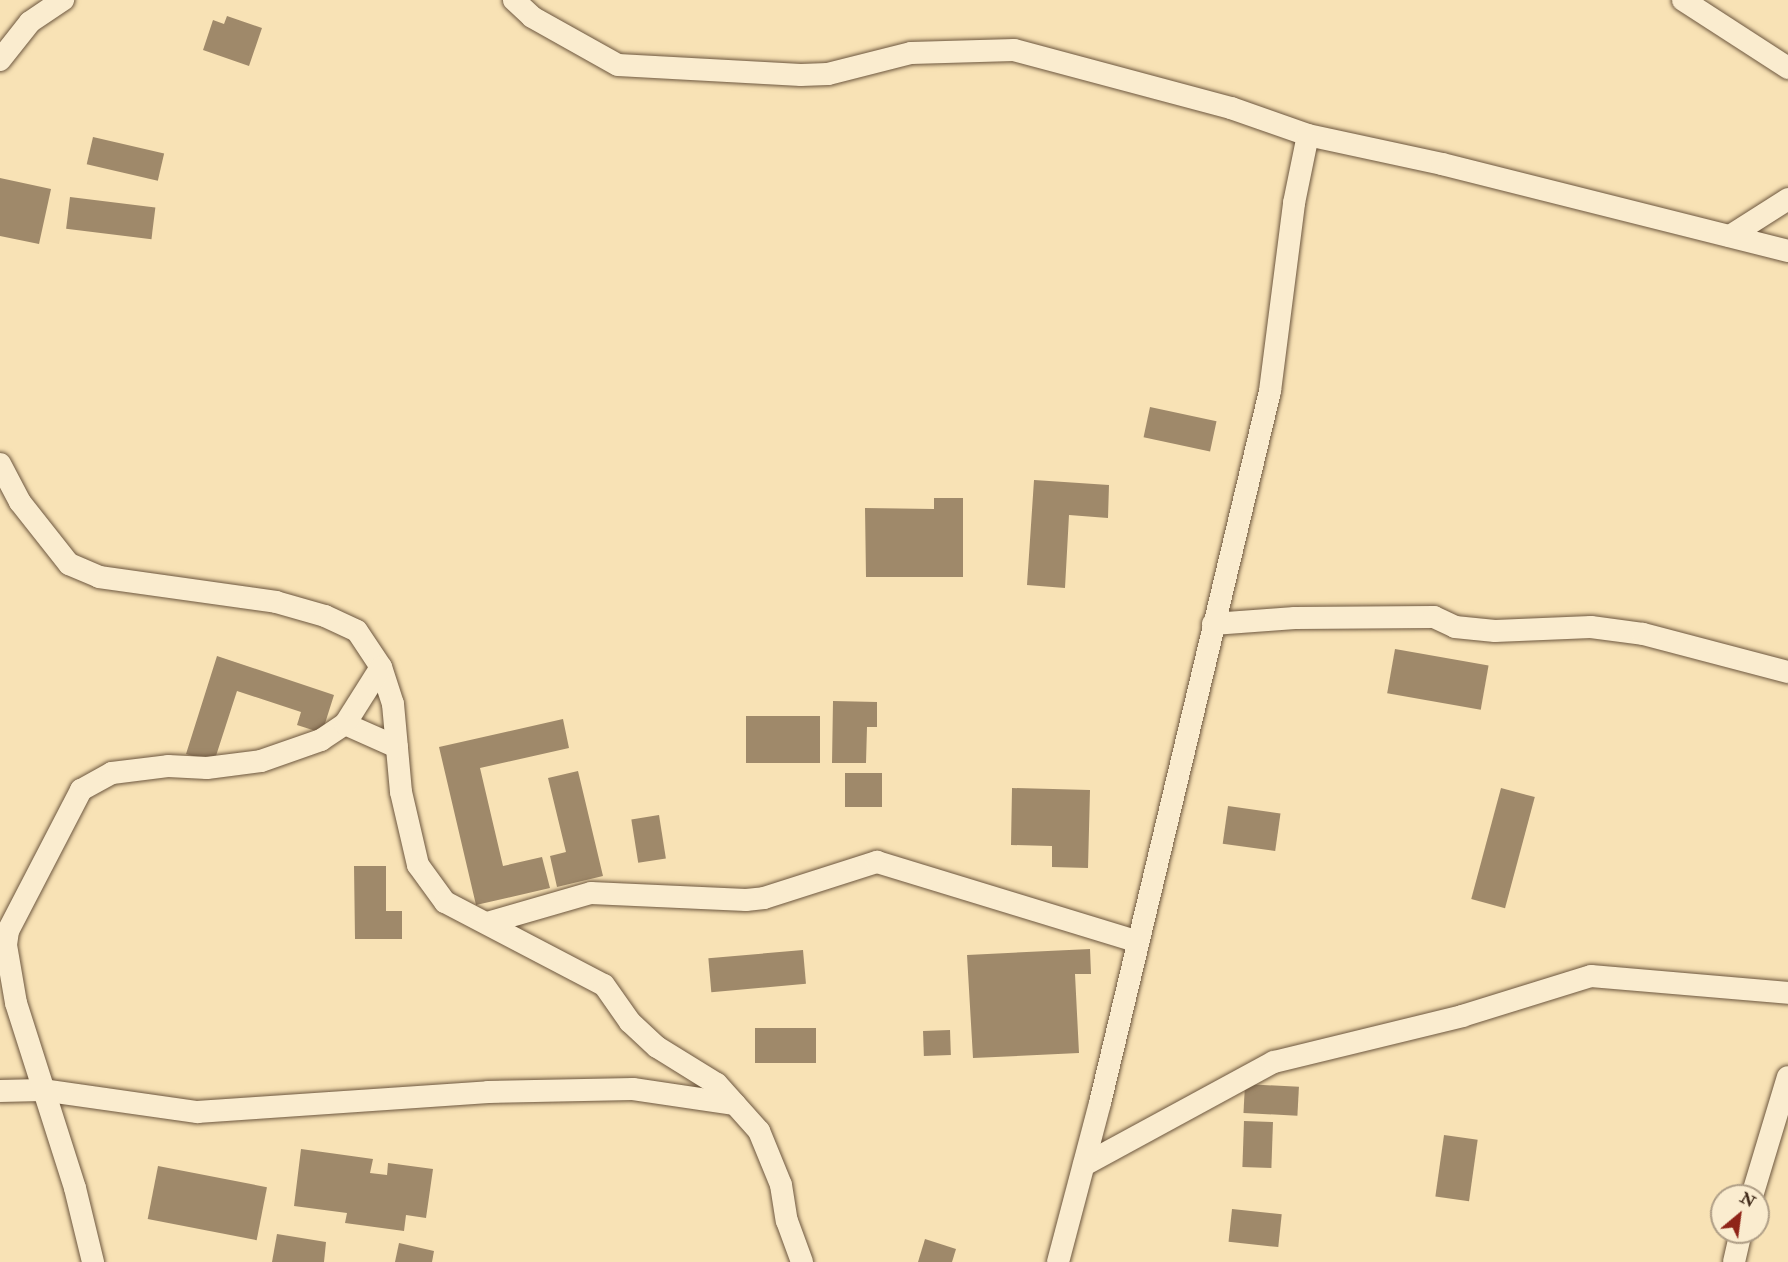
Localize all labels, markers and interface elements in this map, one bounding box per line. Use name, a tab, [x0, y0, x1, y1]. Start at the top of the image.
north arrow	[1710, 1184, 1770, 1244]
text: N	[1737, 1188, 1759, 1212]

